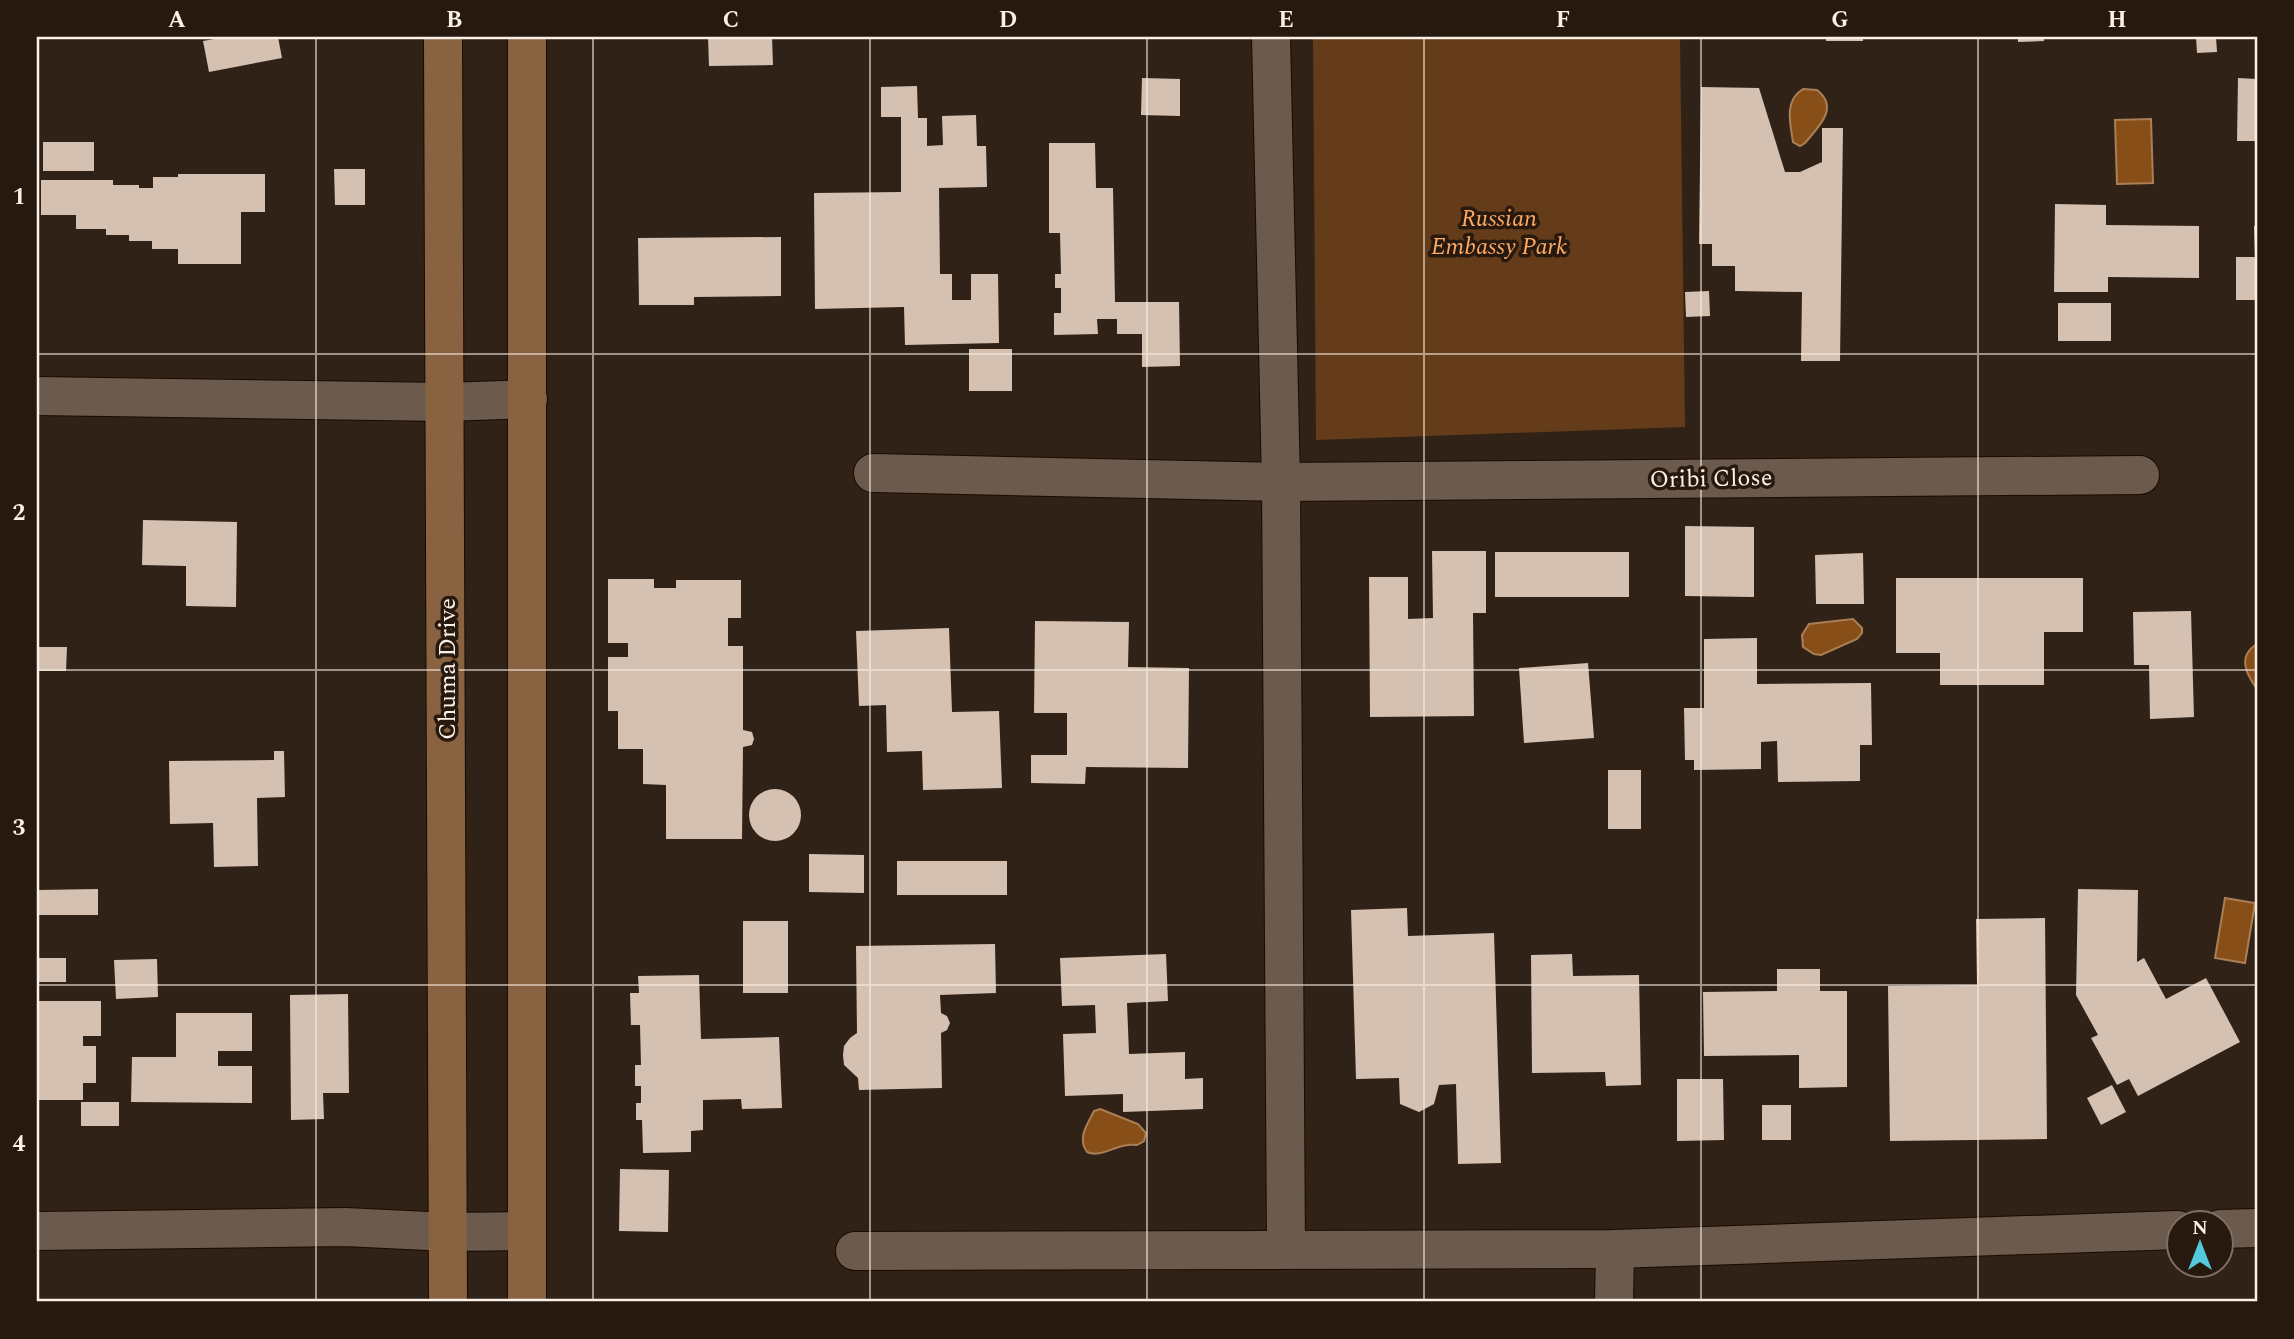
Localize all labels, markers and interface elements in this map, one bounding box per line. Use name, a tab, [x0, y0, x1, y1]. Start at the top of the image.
text: A	[168, 3, 186, 38]
text: B	[446, 3, 462, 38]
text: C	[723, 3, 739, 38]
text: D	[999, 3, 1017, 38]
text: E	[1278, 3, 1294, 38]
text: F	[1556, 3, 1570, 38]
text: G	[1831, 3, 1849, 38]
text: H	[2107, 3, 2127, 38]
text: 1	[13, 180, 25, 215]
park label: Russian Embassy Park	[1431, 201, 1567, 265]
street label: Oribi Close	[1649, 460, 1773, 498]
text: 2	[13, 496, 26, 531]
street label: Chuma Drive	[430, 598, 466, 740]
text: 3	[13, 811, 26, 846]
text: 4	[13, 1127, 26, 1162]
north arrow	[2164, 1210, 2234, 1280]
text: N	[2192, 1214, 2208, 1243]

